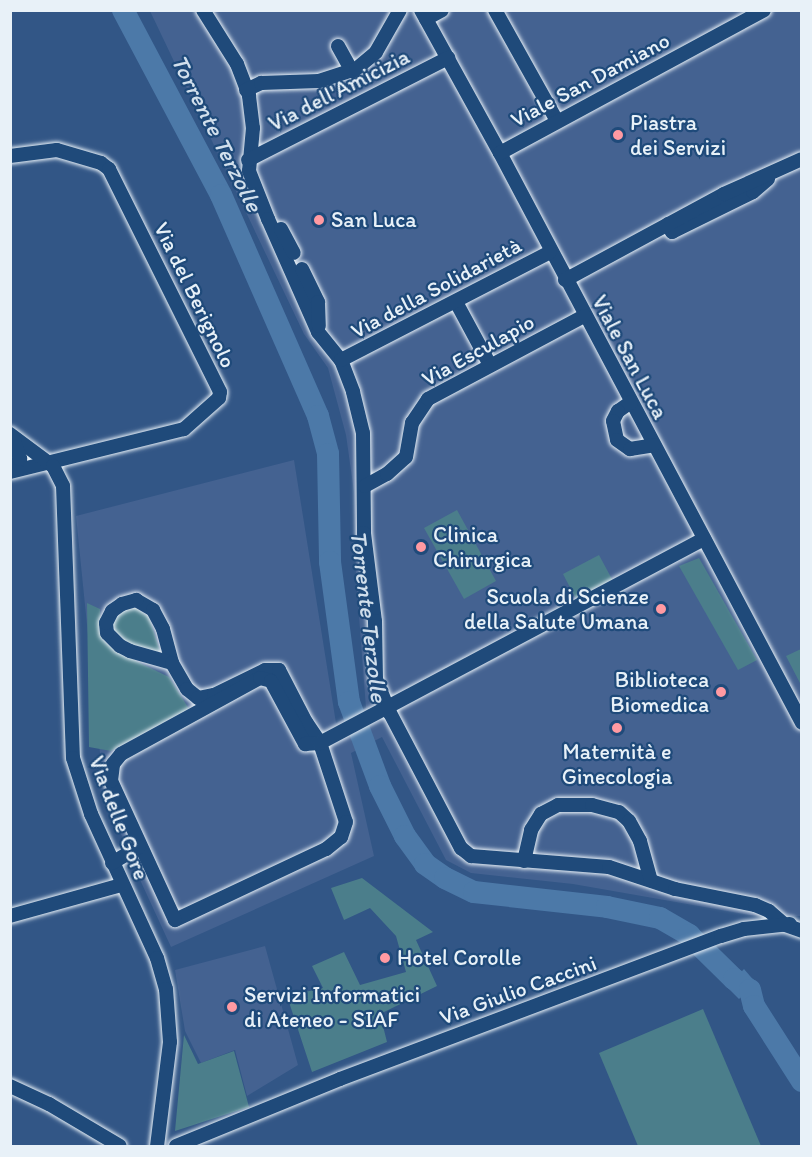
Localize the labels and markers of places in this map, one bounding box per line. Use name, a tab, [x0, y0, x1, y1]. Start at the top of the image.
place label: Piastra dei Servizi	[630, 109, 726, 160]
marker: Piastra dei Servizi	[611, 128, 625, 142]
place label: San Luca	[331, 207, 416, 233]
marker: San Luca	[312, 213, 326, 227]
place label: Clinica Chirurgica	[433, 521, 532, 572]
marker: Clinica Chirurgica	[414, 540, 428, 554]
place label: Scuola di Scienze della Salute Umana	[465, 583, 649, 634]
marker: Scuola di Scienze della Salute Umana	[654, 602, 668, 616]
place label: Biblioteca Biomedica	[610, 666, 709, 718]
marker: Biblioteca Biomedica	[714, 685, 728, 699]
marker: Maternità e Ginecologia	[610, 721, 624, 735]
place label: Maternità e Ginecologia	[562, 738, 672, 790]
place label: Hotel Corolle	[397, 945, 522, 971]
marker: Hotel Corolle	[378, 951, 392, 965]
place label: Servizi Informatici di Ateneo - SIAF	[244, 981, 420, 1032]
marker: Servizi Informatici di Ateneo - SIAF	[225, 1000, 239, 1014]

